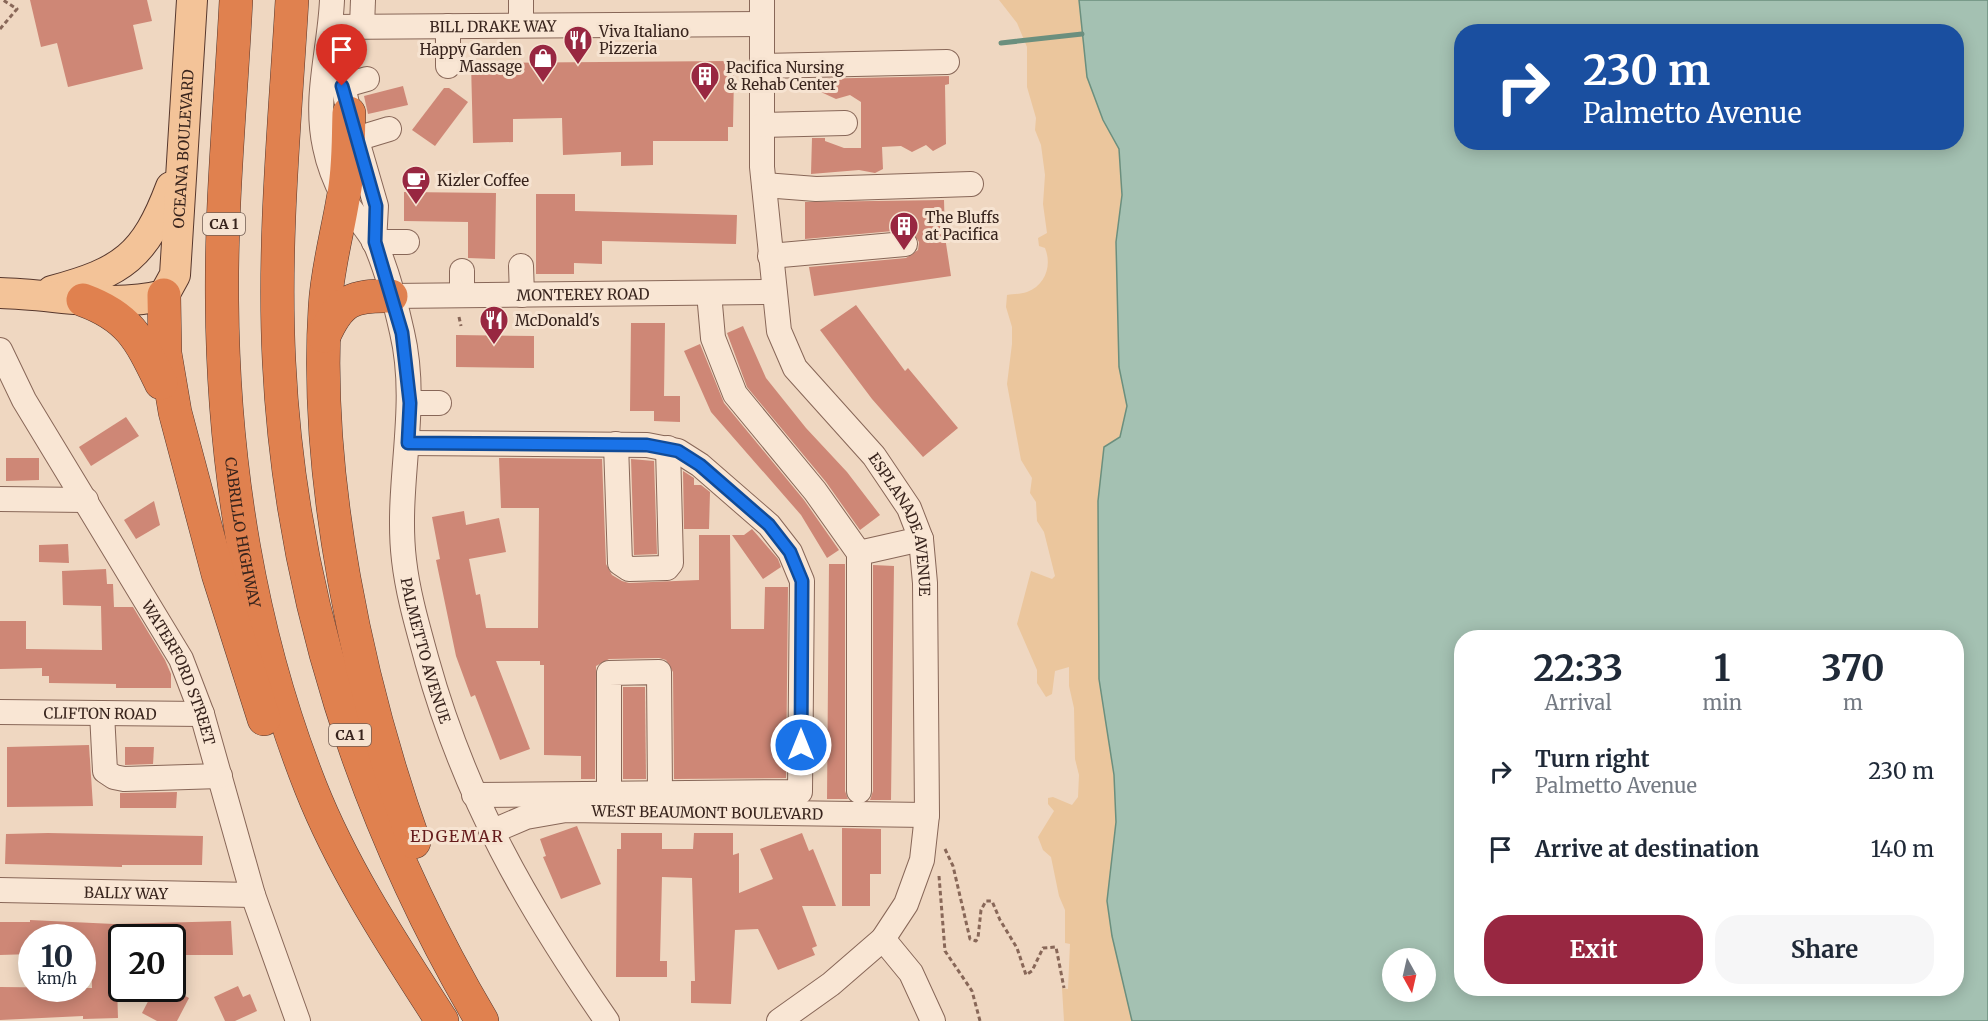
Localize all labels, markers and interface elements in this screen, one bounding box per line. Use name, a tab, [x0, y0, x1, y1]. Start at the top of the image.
street label: BILL DRAKE WAY	[429, 16, 557, 36]
place label: Viva Italiano Pizzeria	[598, 22, 689, 58]
pin	[316, 24, 367, 86]
restaurant icon: Viva Italiano Pizzeria	[562, 24, 594, 66]
icon: arrive	[325, 33, 358, 66]
place label: Happy Garden Massage	[419, 40, 522, 76]
shop icon: Happy Garden Massage	[527, 42, 559, 84]
text: 230 m	[1583, 44, 1710, 96]
icon: right	[1484, 48, 1562, 126]
place label: Pacifica Nursing & Rehab Center	[726, 58, 844, 94]
building icon: Pacifica Nursing & Rehab Center	[689, 60, 721, 102]
street label: OCEANA BOULEVARD	[168, 69, 197, 229]
text: Palmetto Avenue	[1583, 96, 1801, 130]
cafe icon: Kizler Coffee	[400, 164, 432, 206]
place label: Kizler Coffee	[437, 171, 529, 190]
place label: The Bluffs at Pacifica	[925, 208, 999, 244]
building icon: The Bluffs at Pacifica	[888, 210, 920, 252]
road number: CA 1	[203, 213, 245, 235]
street label: MONTEREY ROAD	[516, 284, 650, 304]
restaurant icon: McDonald's	[478, 304, 510, 346]
place label: McDonald's	[515, 311, 600, 330]
street label: ESPLANADE AVENUE	[865, 449, 935, 597]
street label: CABRILLO HIGHWAY	[222, 456, 265, 610]
street label: PALMETTO AVENUE	[397, 576, 455, 726]
street label: WATERFORD STREET	[138, 596, 220, 748]
text: 22:33	[1533, 646, 1623, 691]
text: 1	[1714, 646, 1731, 691]
text: 370	[1821, 646, 1885, 691]
text: Arrival	[1545, 690, 1612, 715]
text: min	[1702, 690, 1742, 715]
text: m	[1843, 690, 1863, 715]
street label: CLIFTON ROAD	[43, 703, 157, 723]
position arrow	[769, 713, 833, 777]
road number: CA 1	[329, 724, 371, 746]
text: Turn right	[1535, 745, 1649, 773]
icon: right	[1484, 755, 1517, 788]
text: 230 m	[1868, 757, 1934, 785]
text: Palmetto Avenue	[1535, 773, 1697, 798]
street label: WEST BEAUMONT BOULEVARD	[590, 801, 823, 823]
district label: EDGEMAR	[410, 826, 504, 846]
icon: arrive	[1484, 833, 1517, 866]
text: Arrive at destination	[1535, 835, 1759, 863]
text: 140 m	[1871, 835, 1934, 863]
street label: BALLY WAY	[84, 882, 168, 903]
button: Exit	[1484, 915, 1703, 984]
button: Share	[1715, 915, 1934, 984]
speed limit sign: 20	[108, 924, 186, 1002]
text: 10	[41, 937, 73, 975]
north arrow	[1382, 948, 1436, 1002]
map controls	[1382, 948, 1436, 1002]
text: km/h	[37, 969, 77, 988]

